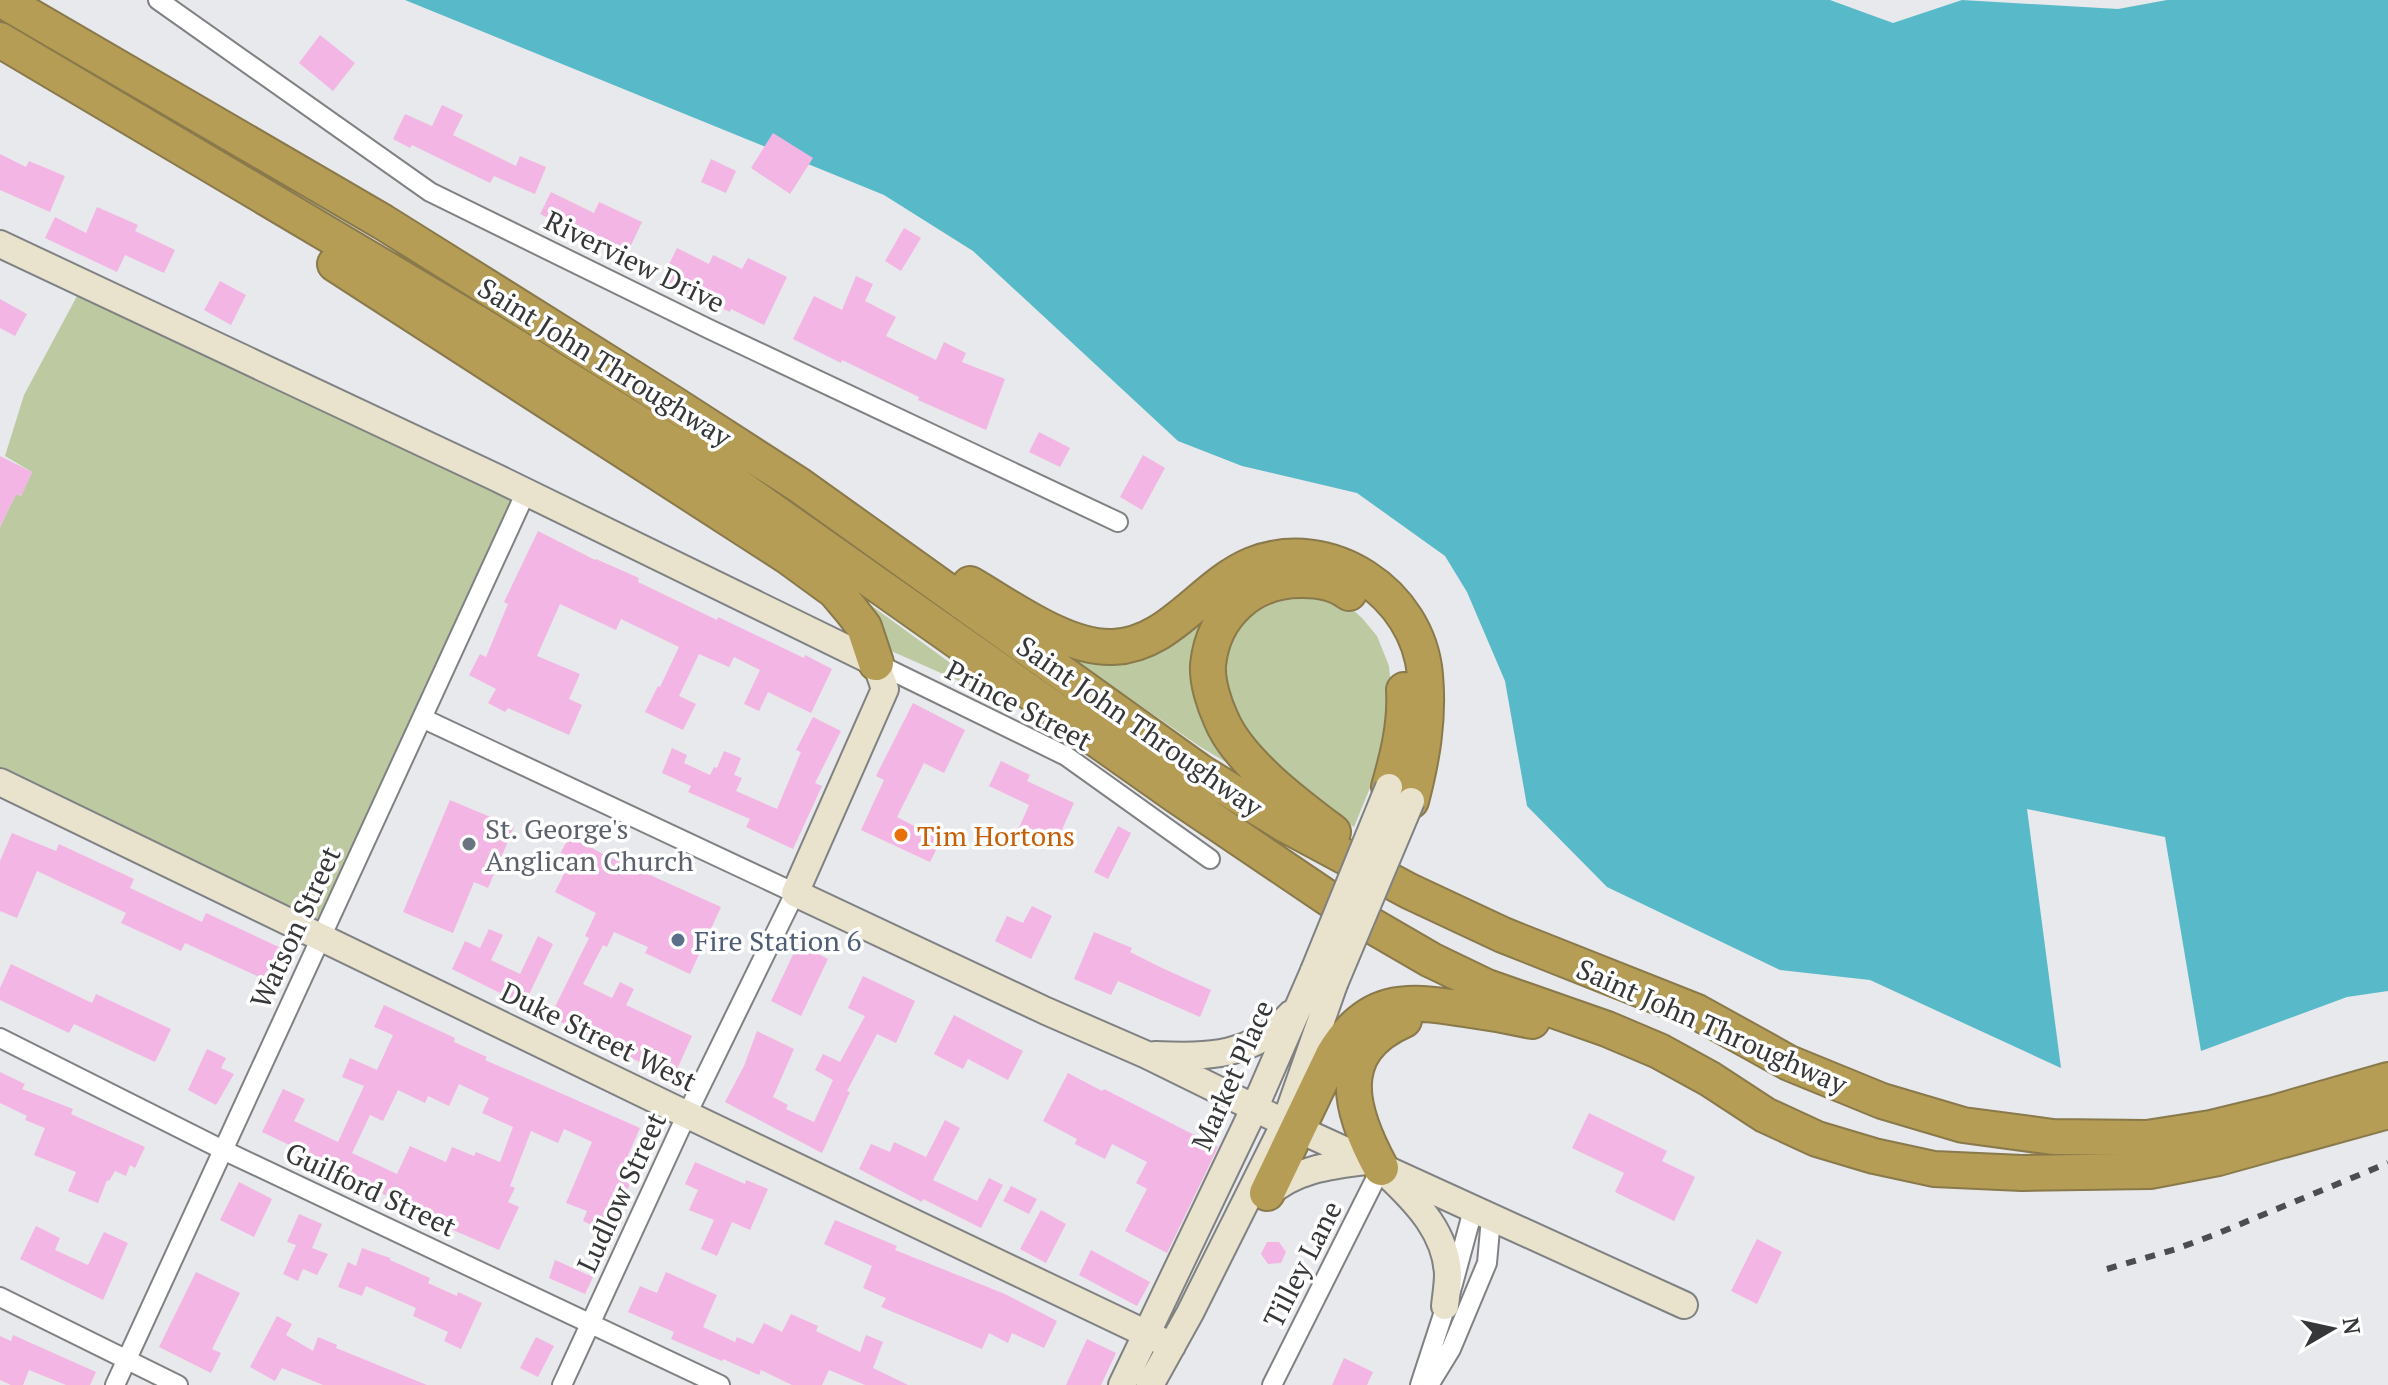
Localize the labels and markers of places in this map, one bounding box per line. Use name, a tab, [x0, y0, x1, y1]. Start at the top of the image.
place label: St. George's Anglican Church	[485, 810, 694, 879]
place label: Tim Hortons	[917, 817, 1075, 854]
marker: Tim Hortons	[892, 826, 910, 844]
marker: St. George's Anglican Church	[460, 835, 478, 853]
place label: Fire Station 6	[694, 922, 862, 959]
marker: Fire Station 6	[669, 931, 687, 949]

